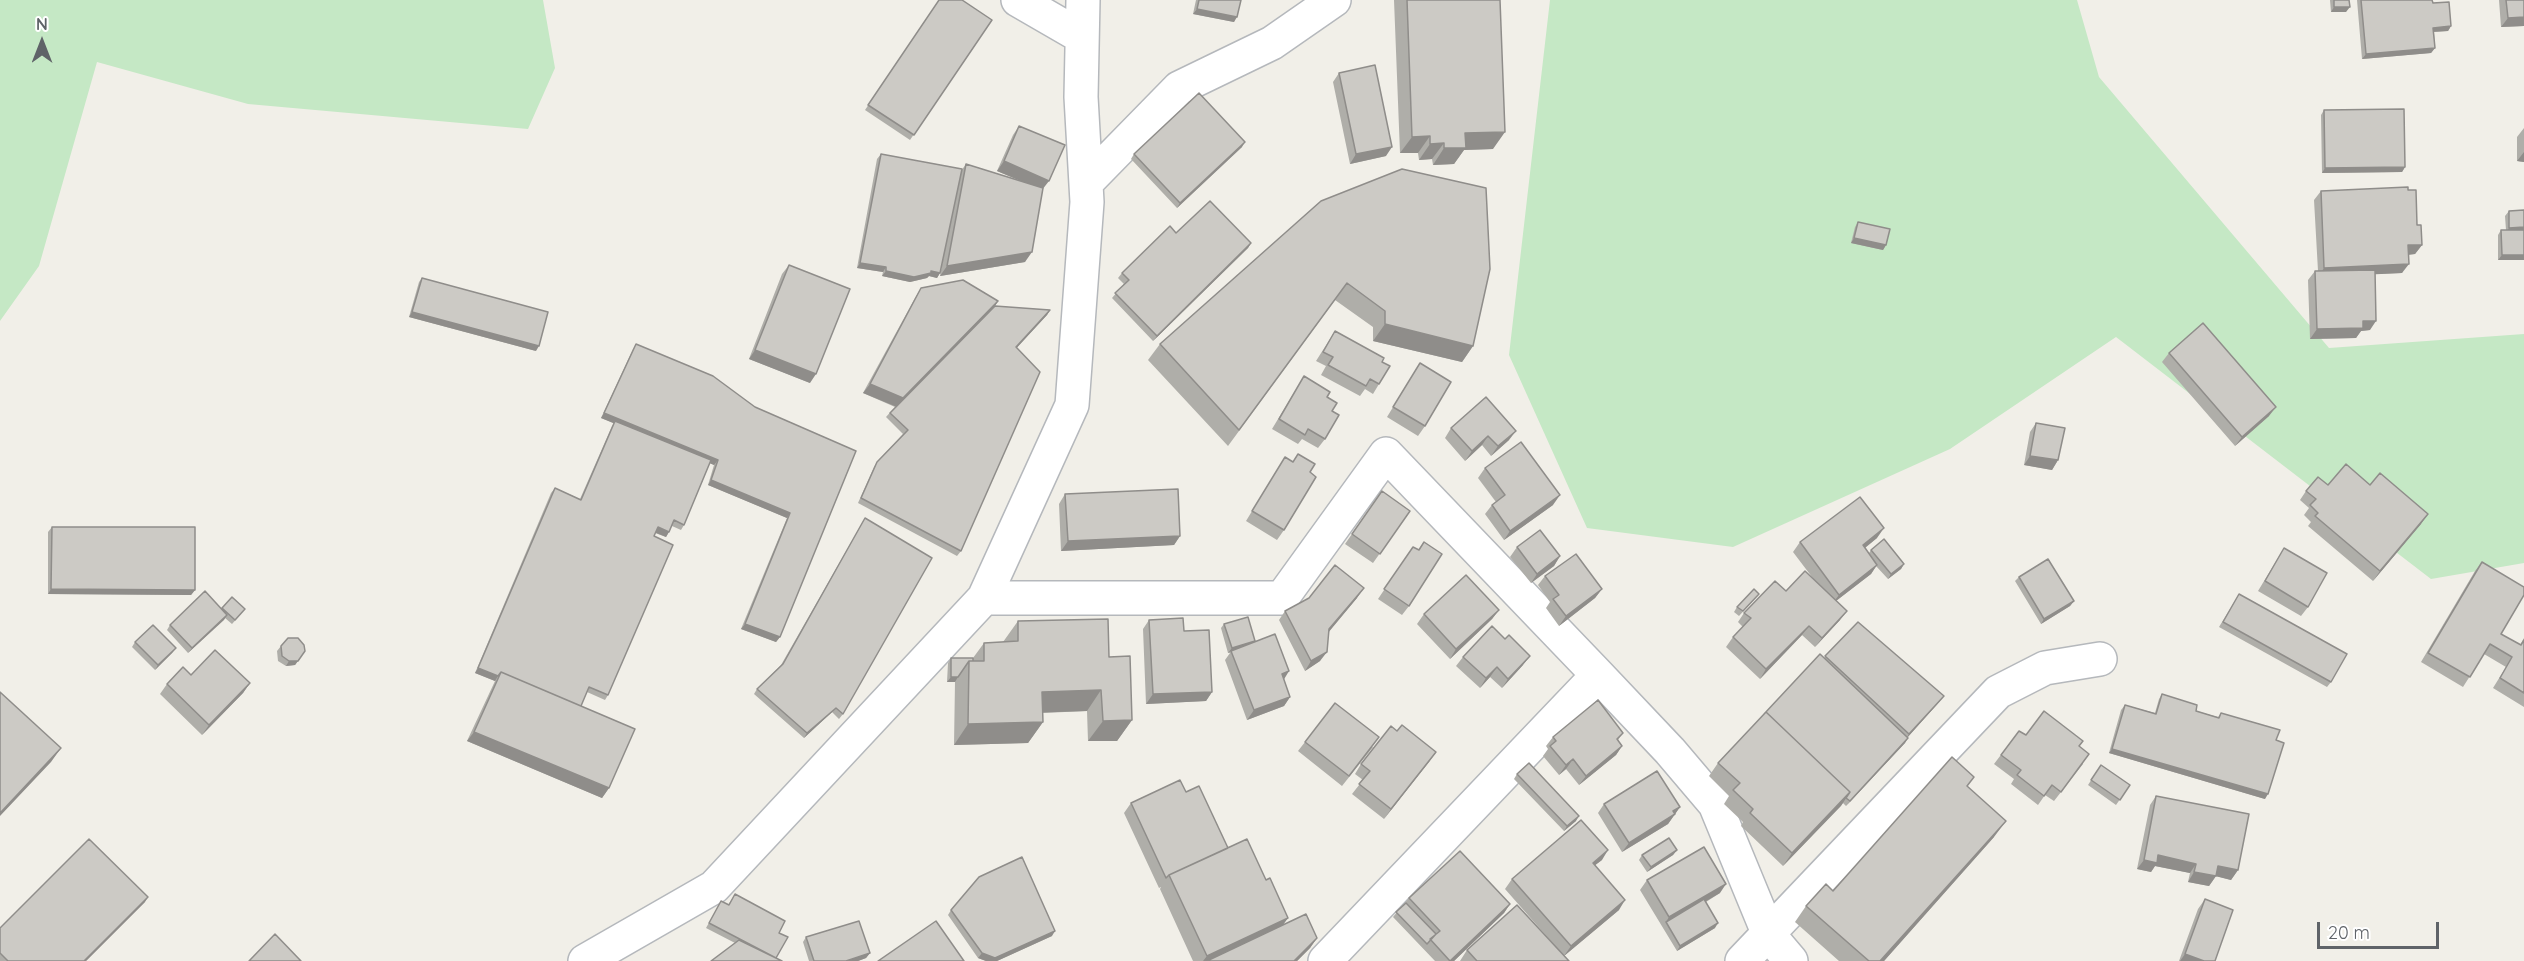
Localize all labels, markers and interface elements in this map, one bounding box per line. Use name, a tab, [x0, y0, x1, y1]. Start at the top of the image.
north arrow	[12, 12, 72, 72]
text: N	[36, 14, 48, 34]
scale bar	[2320, 910, 2442, 948]
text: 20 m	[2328, 921, 2370, 944]

